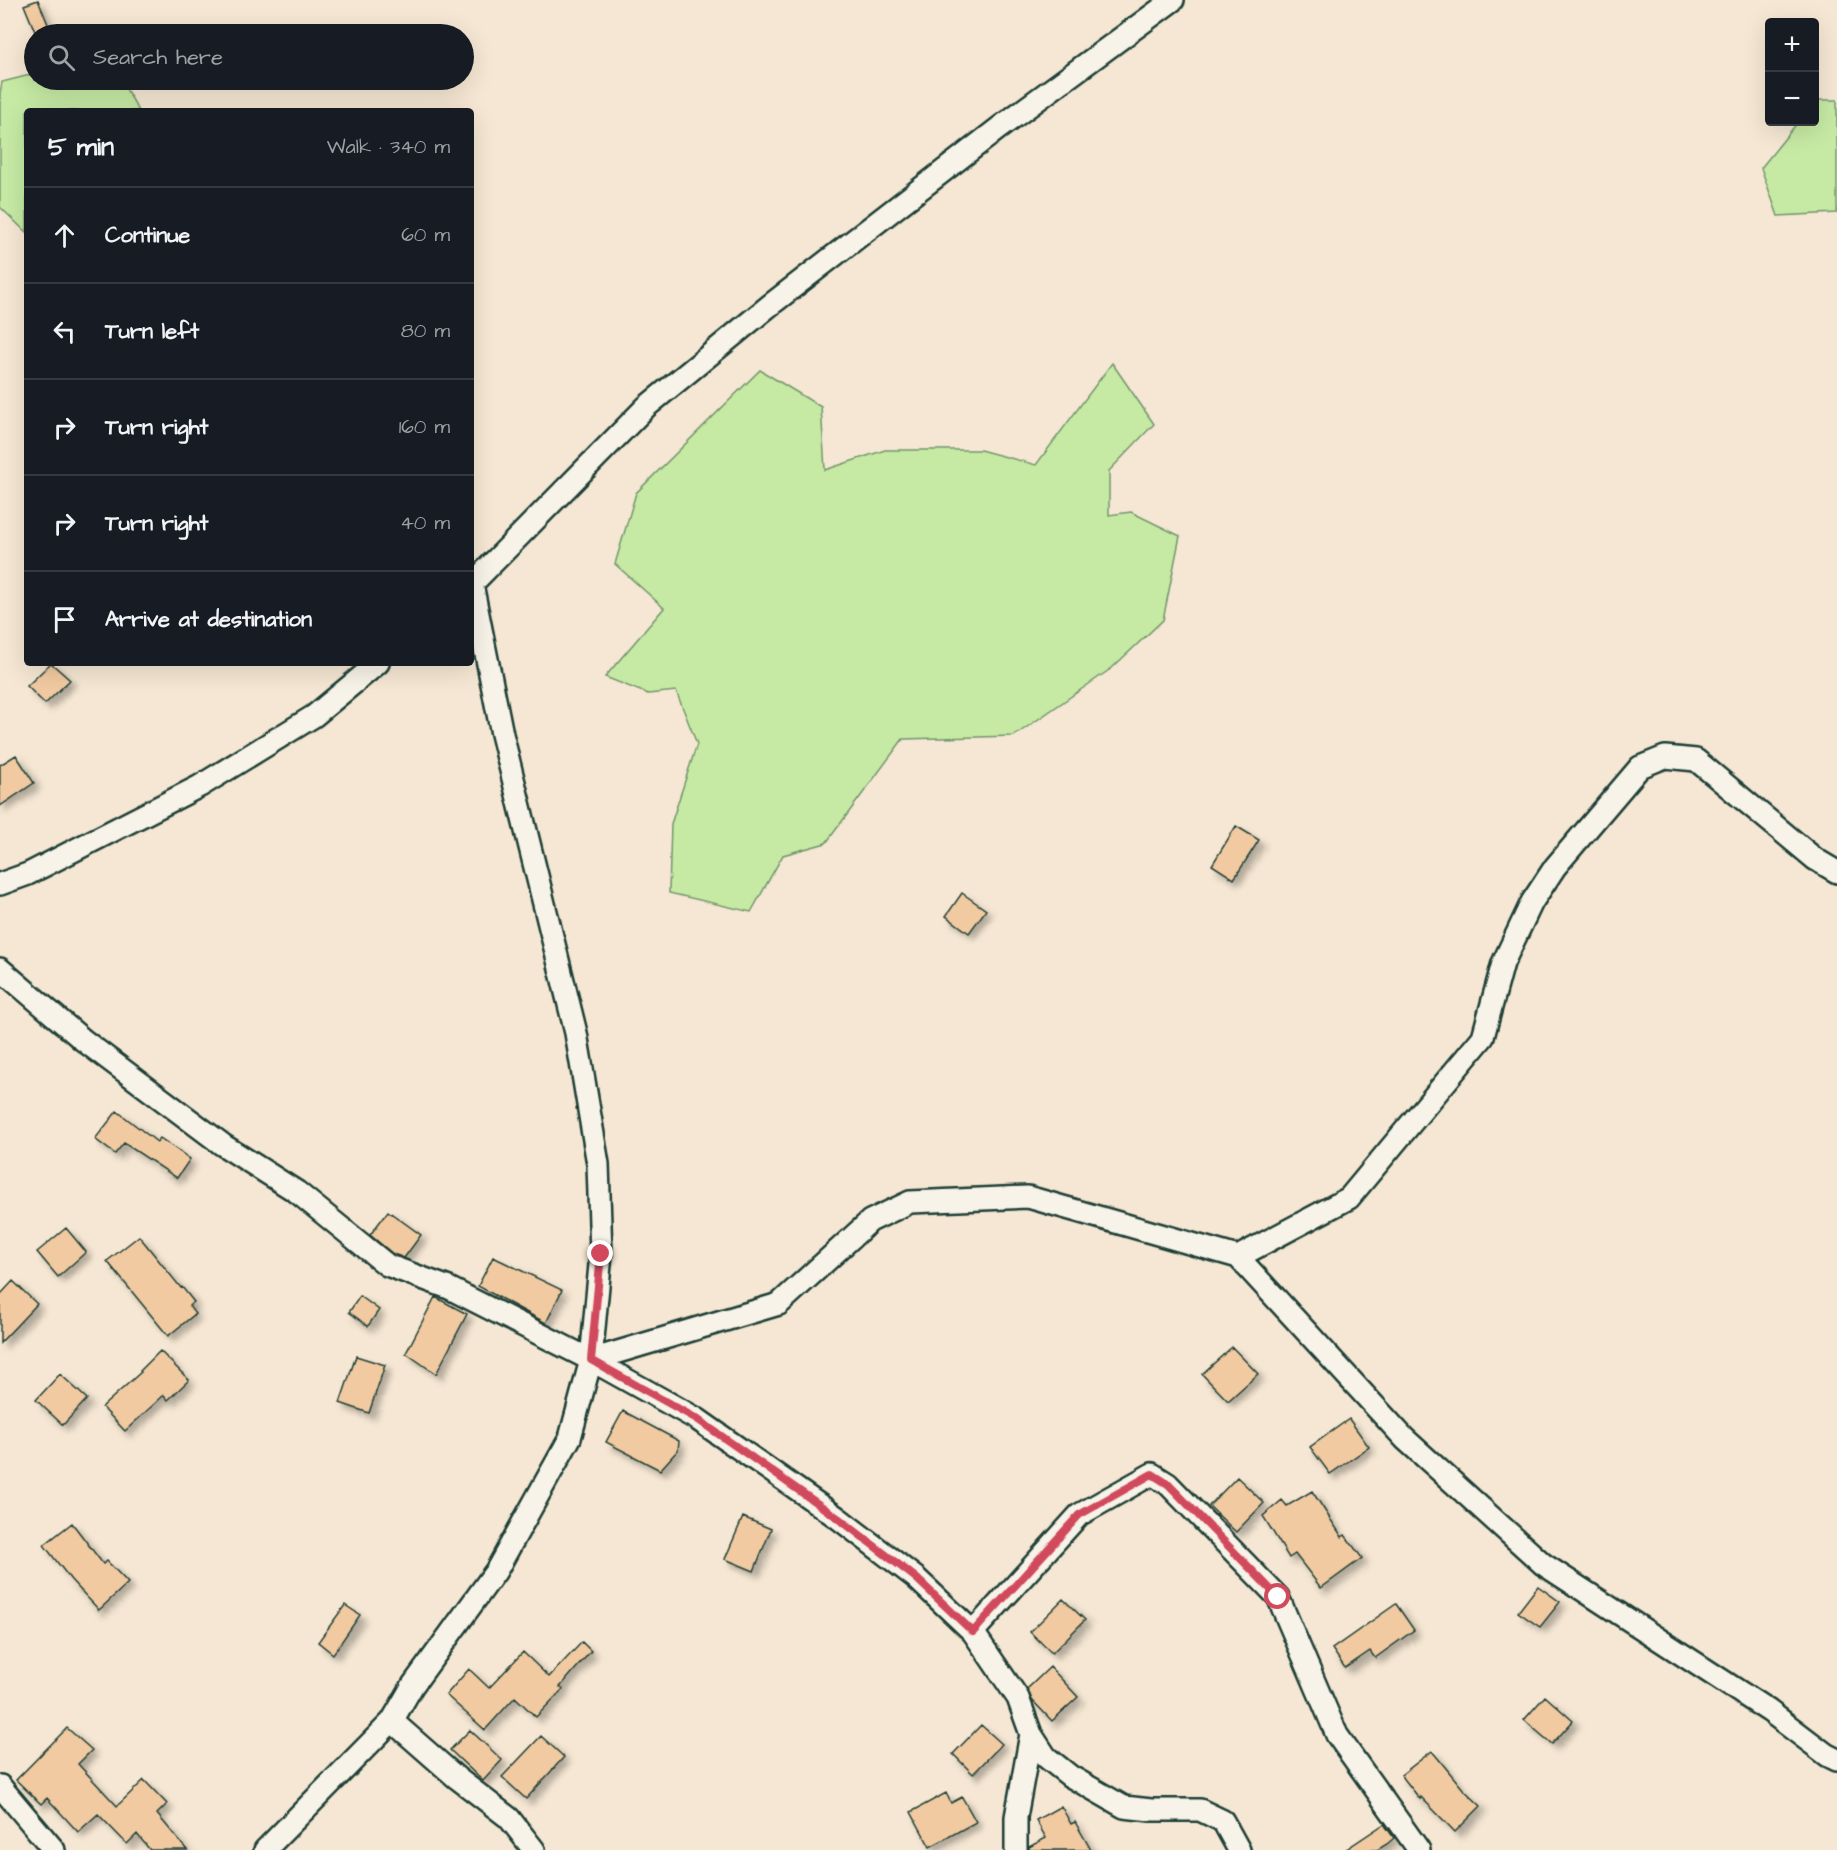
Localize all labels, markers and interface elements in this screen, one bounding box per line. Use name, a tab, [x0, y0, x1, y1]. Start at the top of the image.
map controls	[1765, 18, 1819, 126]
button: +	[1765, 18, 1819, 72]
search box	[24, 24, 474, 90]
icon: search	[45, 41, 78, 74]
text: Search here	[93, 42, 223, 73]
button: −	[1765, 72, 1819, 126]
text: 5 min	[48, 129, 114, 165]
text: Walk · 340 m	[327, 133, 450, 161]
icon: ahead	[48, 219, 81, 252]
text: Continue	[105, 220, 190, 251]
text: 60 m	[401, 221, 450, 249]
icon: left	[48, 315, 81, 348]
text: Turn left	[105, 316, 199, 347]
text: 80 m	[401, 317, 450, 345]
icon: right	[48, 411, 81, 444]
text: Turn right	[105, 412, 208, 443]
text: 160 m	[399, 413, 450, 441]
icon: right	[48, 507, 81, 540]
text: Turn right	[105, 508, 208, 539]
text: 40 m	[400, 509, 450, 537]
icon: arrive	[48, 603, 81, 636]
text: Arrive at destination	[105, 604, 312, 635]
route end	[587, 1240, 613, 1266]
route start	[1264, 1583, 1290, 1609]

